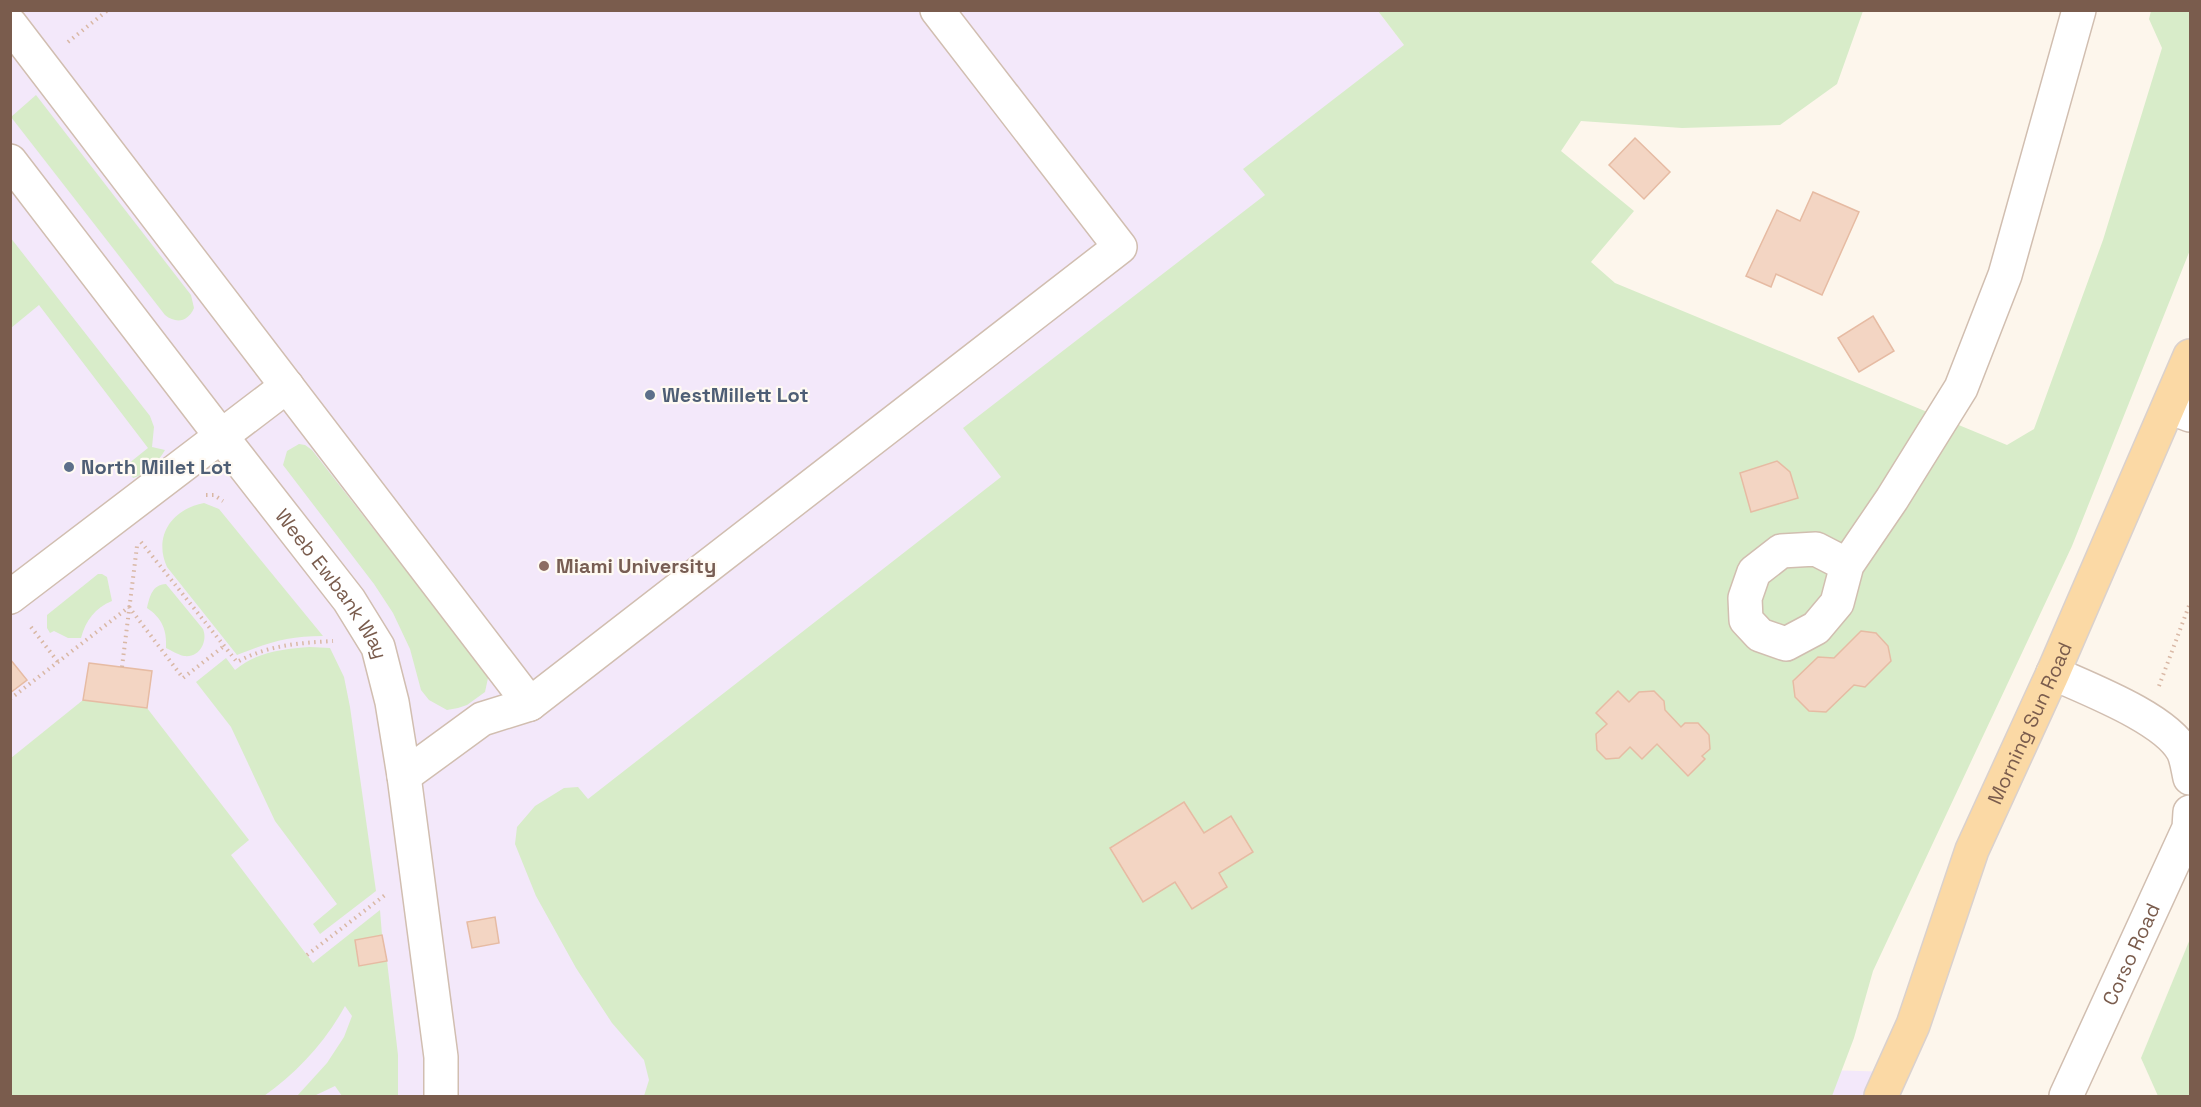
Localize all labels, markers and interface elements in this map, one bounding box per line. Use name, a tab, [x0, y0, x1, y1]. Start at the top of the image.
place label: WestMillett Lot	[662, 382, 809, 408]
marker: WestMillett Lot	[643, 388, 657, 402]
place label: North Millet Lot	[81, 454, 232, 480]
marker: North Millet Lot	[62, 460, 76, 474]
street label: Weeb Ewbank Way	[270, 503, 394, 662]
place label: Miami University	[556, 553, 716, 579]
marker: Miami University	[537, 559, 551, 573]
street label: Morning Sun Road	[1982, 638, 2078, 808]
street label: Corso Road	[2096, 899, 2166, 1010]

